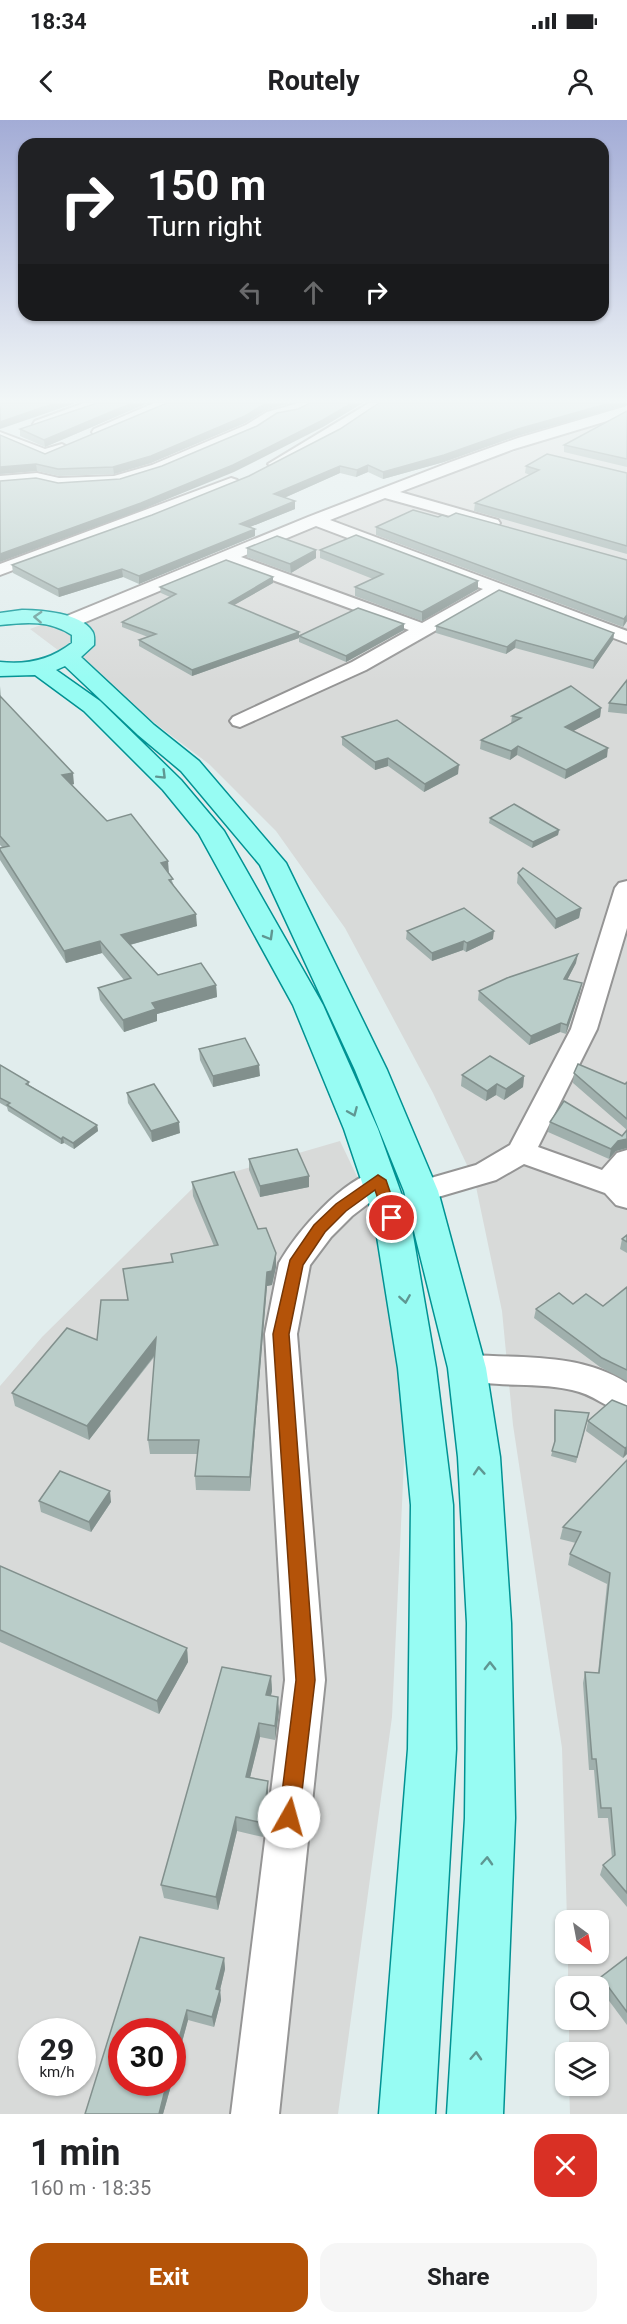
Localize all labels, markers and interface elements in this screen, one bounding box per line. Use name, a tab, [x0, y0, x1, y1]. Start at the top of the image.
text: 18:34	[30, 9, 87, 34]
icon: back	[30, 65, 63, 98]
text: Routely	[267, 65, 360, 97]
icon: person	[564, 65, 597, 98]
text: 150 m	[147, 161, 266, 210]
icon: right	[48, 162, 126, 240]
text: Turn right	[147, 211, 262, 243]
icon: left	[234, 276, 267, 309]
icon: ahead	[297, 276, 330, 309]
icon: right	[360, 276, 393, 309]
one-way arrow	[34, 610, 43, 623]
one-way arrow	[156, 768, 166, 779]
one-way arrow	[262, 930, 274, 941]
one-way arrow	[346, 1106, 358, 1117]
pin	[366, 1192, 417, 1243]
icon: arrive	[375, 1201, 408, 1234]
one-way arrow	[398, 1294, 411, 1304]
one-way arrow	[473, 1467, 486, 1476]
one-way arrow	[484, 1661, 496, 1670]
position arrow	[257, 1785, 321, 1849]
one-way arrow	[481, 1856, 494, 1865]
north arrow	[555, 1910, 609, 1964]
map controls	[555, 1910, 609, 2096]
button: search	[555, 1976, 609, 2030]
speed limit sign: 30	[108, 2018, 186, 2096]
text: 29	[40, 2032, 74, 2067]
button: layers	[555, 2042, 609, 2096]
one-way arrow	[470, 2051, 483, 2060]
text: km/h	[39, 2063, 75, 2081]
text: 1 min	[30, 2132, 121, 2174]
button: close	[534, 2134, 597, 2197]
text: 160 m · 18:35	[30, 2176, 151, 2200]
button: Exit	[30, 2243, 308, 2312]
button: Share	[320, 2243, 597, 2312]

